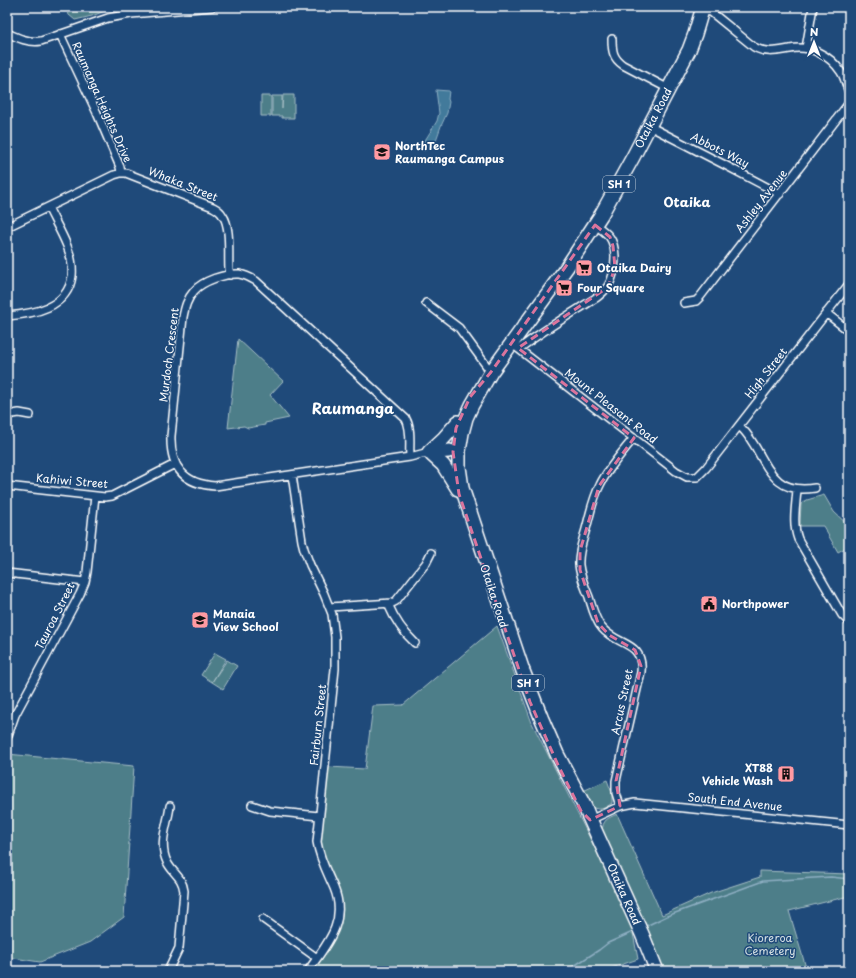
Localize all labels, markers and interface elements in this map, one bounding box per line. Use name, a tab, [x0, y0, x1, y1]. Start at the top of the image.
north arrow	[794, 22, 834, 62]
text: N	[810, 23, 819, 40]
street label: Raumanga Heights Drive	[68, 39, 137, 165]
street label: Otaika Road	[630, 85, 676, 151]
street label: Abbots Way	[688, 128, 752, 172]
place label: NorthTec Raumanga Campus	[395, 137, 504, 167]
school or university icon: NorthTec Raumanga Campus	[372, 142, 392, 162]
street label: Whaka Street	[146, 162, 221, 205]
street label: Ashley Avenue	[730, 165, 791, 236]
road number: SH 1	[603, 176, 635, 192]
district label: Otaika	[663, 192, 711, 211]
supermarket icon: Otaika Dairy	[574, 258, 594, 278]
place label: Otaika Dairy	[597, 259, 672, 276]
supermarket icon: Four Square	[554, 278, 574, 298]
place label: Four Square	[577, 279, 645, 296]
street label: Murdoch Crescent	[154, 306, 183, 403]
street label: High Street	[740, 343, 791, 402]
street label: Mount Pleasant Road	[561, 364, 661, 447]
district label: Raumanga	[312, 396, 394, 419]
street label: Kahiwi Street	[36, 469, 109, 492]
street label: Otaika Road	[476, 562, 513, 630]
street label: Tauroa Street	[30, 579, 79, 652]
public building icon: Northpower	[699, 594, 719, 614]
place label: Northpower	[722, 595, 789, 612]
place label: Manaia View School	[213, 605, 279, 635]
school or university icon: Manaia View School	[190, 610, 210, 630]
street label: Arcus Street	[606, 667, 637, 736]
road number: SH 1	[512, 675, 544, 691]
street label: Fairburn Street	[305, 683, 330, 767]
place label: XT88 Vehicle Wash	[702, 759, 773, 789]
building icon: XT88 Vehicle Wash	[776, 764, 796, 784]
street label: South End Avenue	[687, 788, 783, 815]
street label: Otaika Road	[603, 860, 646, 928]
park label: Kioreroa Cemetery	[744, 929, 796, 959]

